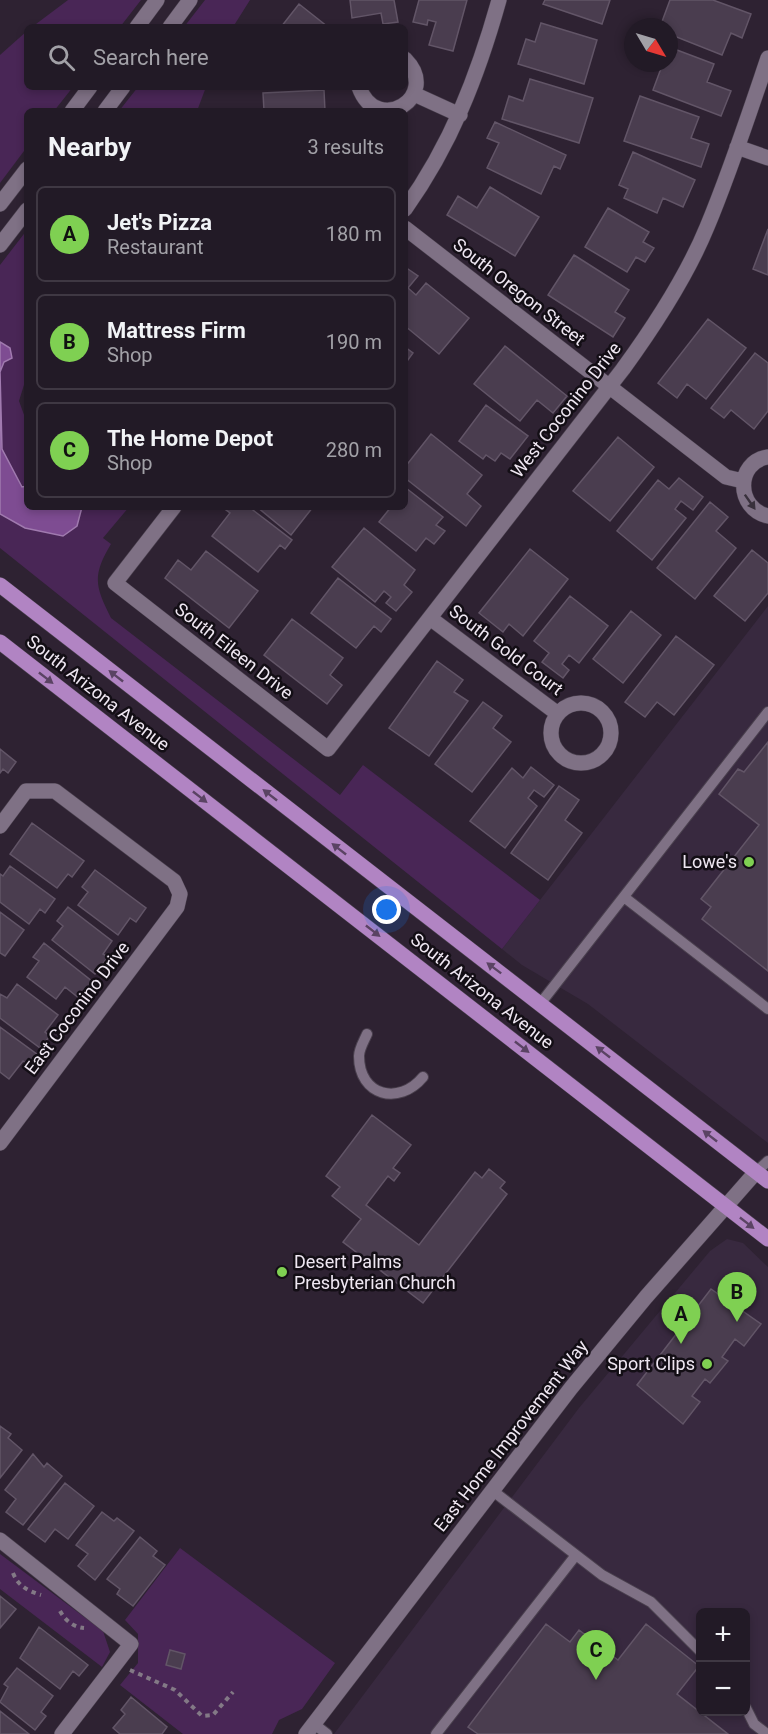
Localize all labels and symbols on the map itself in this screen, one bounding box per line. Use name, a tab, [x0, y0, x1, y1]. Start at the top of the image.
north arrow	[624, 18, 678, 72]
street label: South Oregon Street	[449, 234, 589, 350]
street label: West Coconino Drive	[506, 338, 625, 482]
one-way arrow	[744, 494, 756, 510]
street label: South Eileen Drive	[171, 598, 298, 703]
street label: South Gold Court	[445, 600, 567, 699]
street label: South Arizona Avenue	[23, 630, 174, 755]
one-way arrow	[109, 670, 124, 682]
one-way arrow	[39, 671, 54, 683]
one-way arrow	[263, 790, 278, 802]
one-way arrow	[192, 791, 208, 803]
one-way arrow	[331, 843, 347, 856]
place label: Lowe's	[682, 851, 737, 872]
marker: Lowe's	[742, 855, 756, 869]
your location	[372, 895, 401, 924]
one-way arrow	[366, 925, 381, 937]
street label: South Arizona Avenue	[407, 928, 558, 1053]
street label: East Coconino Drive	[20, 937, 133, 1078]
one-way arrow	[486, 962, 502, 974]
one-way arrow	[514, 1040, 529, 1052]
one-way arrow	[596, 1047, 611, 1059]
one-way arrow	[702, 1129, 718, 1142]
one-way arrow	[739, 1216, 755, 1229]
place label: Desert Palms Presbyterian Church	[294, 1251, 456, 1293]
marker: Desert Palms Presbyterian Church	[275, 1265, 289, 1279]
pin: B	[718, 1272, 756, 1322]
pin: A	[662, 1294, 700, 1344]
street label: East Home Improvement Way	[429, 1335, 592, 1536]
place label: Sport Clips	[607, 1353, 695, 1374]
marker: Sport Clips	[700, 1357, 714, 1371]
pin: C	[576, 1630, 616, 1680]

